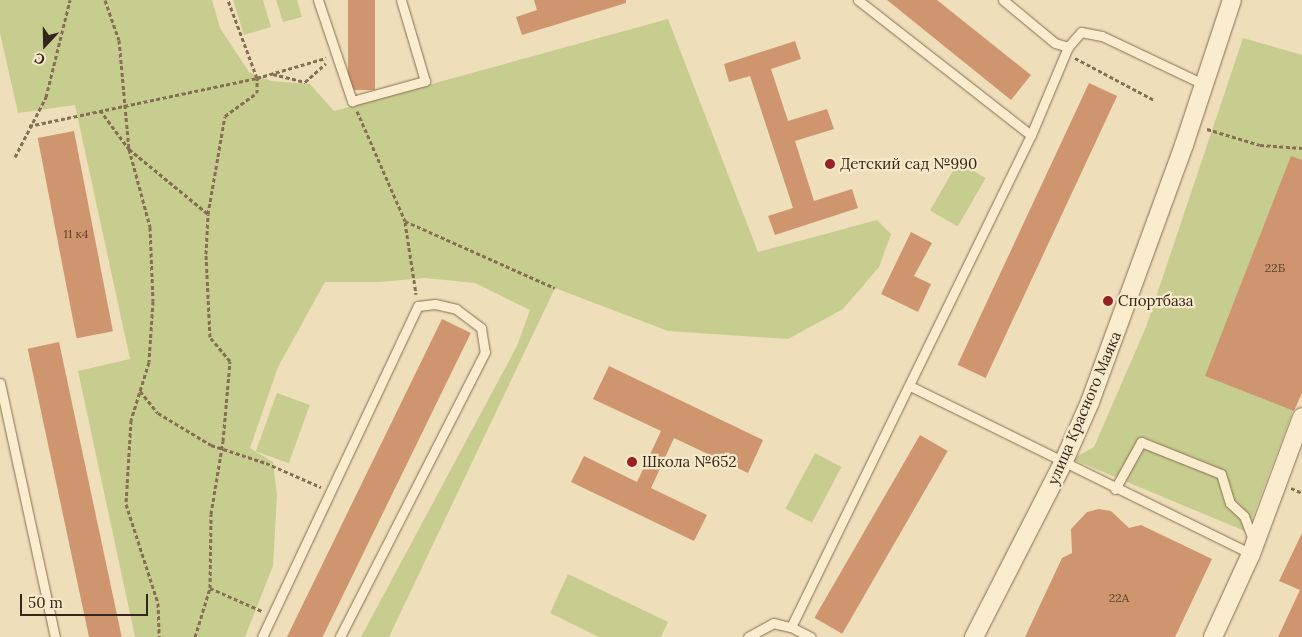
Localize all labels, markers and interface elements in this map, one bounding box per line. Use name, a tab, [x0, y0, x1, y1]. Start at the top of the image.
north arrow	[20, 20, 70, 70]
text: С	[32, 49, 47, 69]
place label: Детский сад №990	[840, 155, 977, 173]
marker: Детский сад №990	[824, 158, 836, 170]
house number: 11 к4	[64, 227, 88, 241]
house number: 22Б	[1265, 261, 1285, 275]
place label: Спортбаза	[1118, 292, 1193, 310]
marker: Спортбаза	[1102, 295, 1114, 307]
street label: улица Красного Маяка	[1044, 329, 1124, 487]
place label: Школа №652	[642, 453, 737, 471]
marker: Школа №652	[626, 456, 638, 468]
scale bar	[22, 584, 150, 616]
house number: 22А	[1109, 591, 1129, 605]
text: 50 m	[28, 593, 63, 612]

